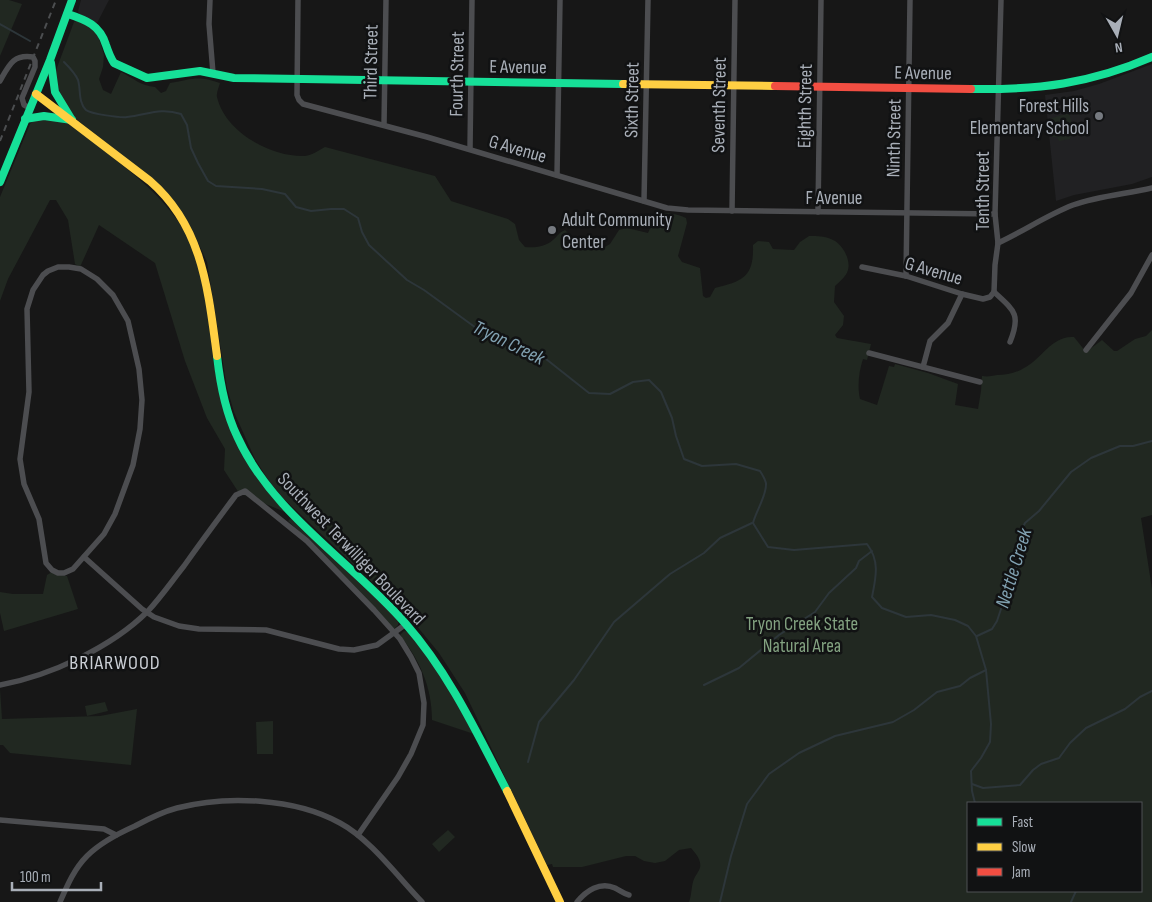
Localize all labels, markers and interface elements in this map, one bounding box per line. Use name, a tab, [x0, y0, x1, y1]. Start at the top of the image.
north arrow	[1092, 10, 1142, 60]
street label: Third Street	[359, 24, 384, 100]
street label: Fourth Street	[445, 31, 470, 117]
text: N	[1114, 38, 1124, 56]
street label: E Avenue	[489, 56, 547, 79]
street label: Seventh Street	[707, 57, 732, 153]
street label: Sixth Street	[620, 62, 645, 138]
street label: E Avenue	[894, 62, 952, 85]
street label: Eighth Street	[793, 64, 818, 148]
place label: Forest Hills Elementary School	[970, 95, 1089, 140]
street label: Ninth Street	[882, 98, 907, 177]
marker: Forest Hills Elementary School	[1093, 110, 1105, 122]
street label: G Avenue	[486, 130, 549, 169]
street label: Tenth Street	[972, 151, 995, 231]
street label: F Avenue	[806, 187, 862, 210]
place label: Adult Community Center	[561, 209, 673, 254]
marker: Adult Community Center	[546, 224, 558, 236]
street label: G Avenue	[902, 252, 965, 291]
water label: Tryon Creek	[469, 315, 549, 371]
street label: Southwest Terwilliger Boulevard	[272, 468, 430, 630]
water label: Nettle Creek	[990, 525, 1038, 611]
park label: Tryon Creek State Natural Area	[746, 613, 858, 658]
district label: BRIARWOOD	[69, 651, 161, 675]
legend	[967, 802, 1142, 892]
text: Fast	[1012, 813, 1034, 832]
text: Slow	[1012, 838, 1036, 857]
scale bar	[12, 860, 101, 892]
text: Jam	[1011, 863, 1030, 882]
text: 100 m	[20, 868, 51, 887]

